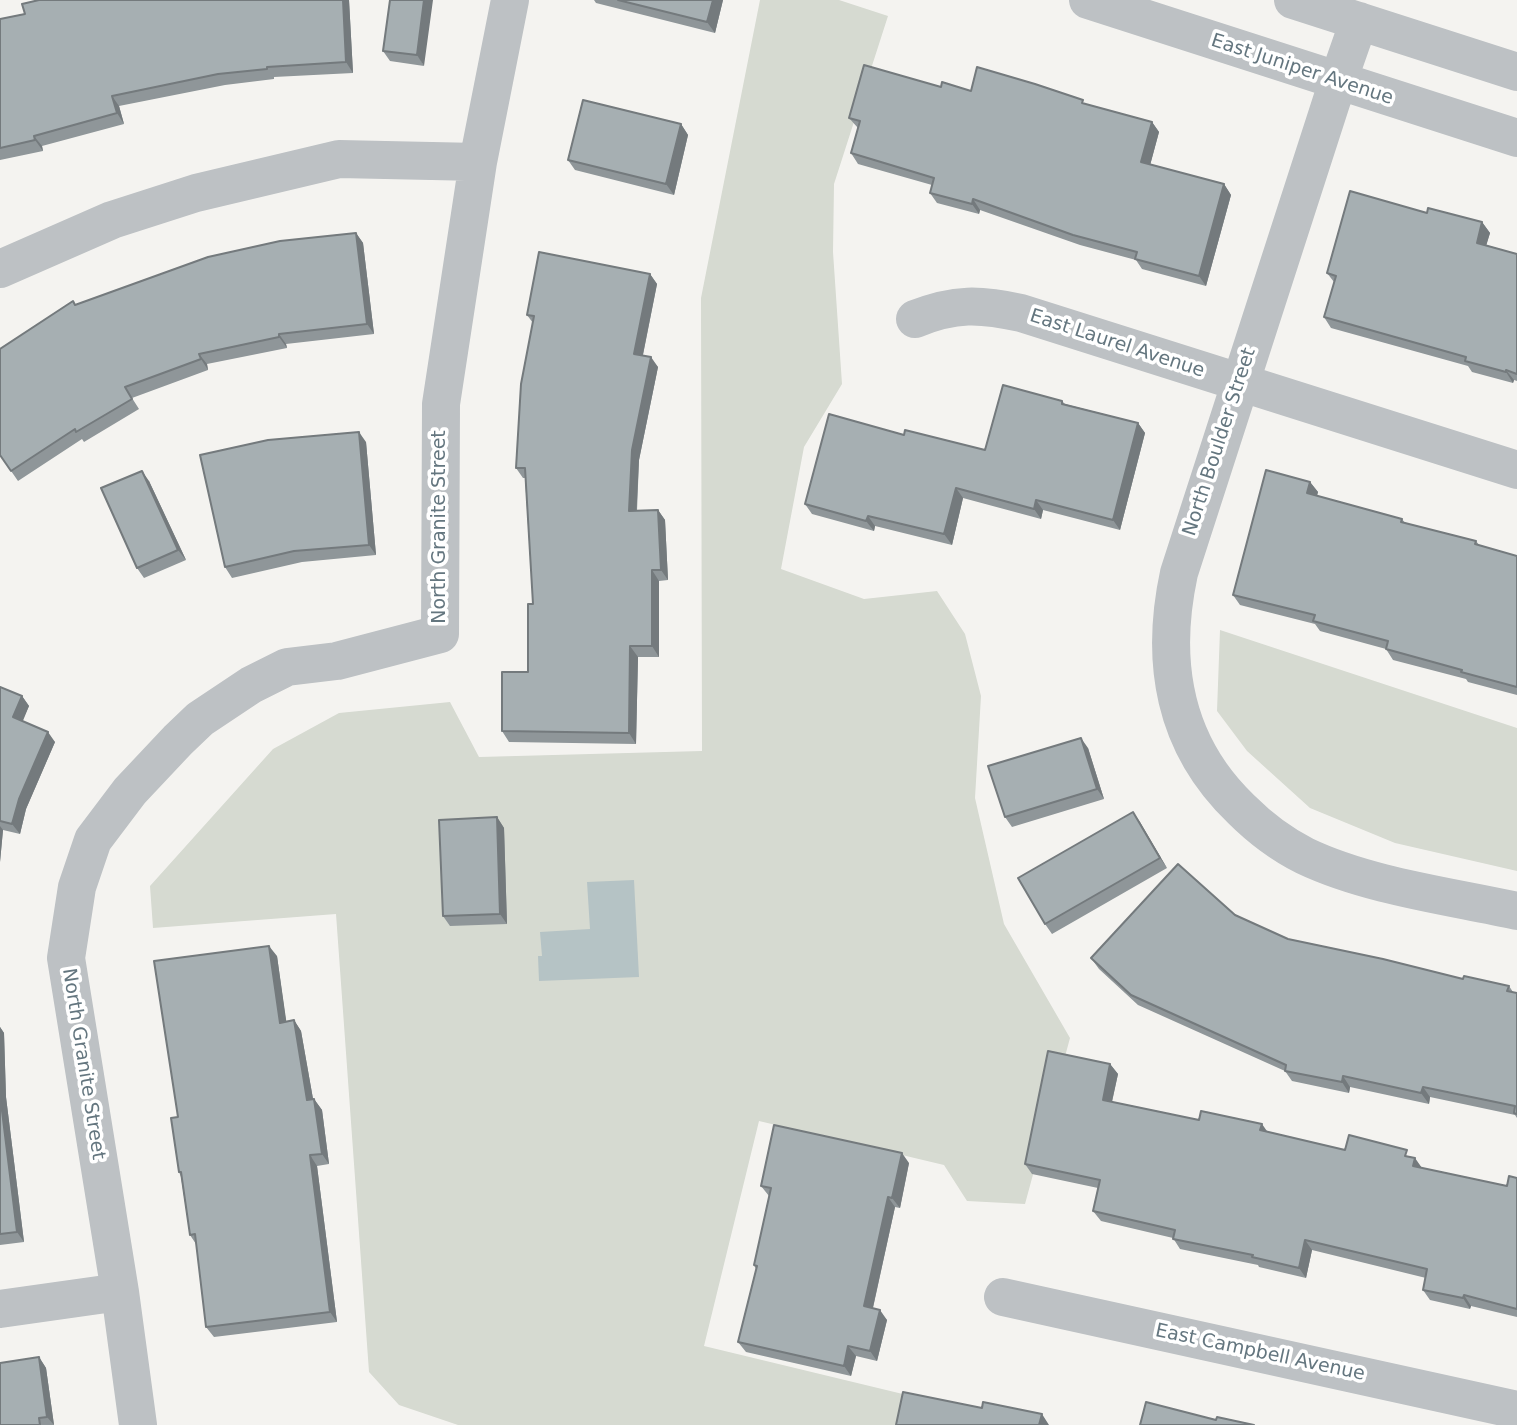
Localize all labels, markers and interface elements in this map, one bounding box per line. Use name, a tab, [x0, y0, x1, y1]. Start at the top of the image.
street label: East Juniper Avenue	[1208, 30, 1396, 110]
street label: East Laurel Avenue	[1027, 305, 1207, 383]
street label: North Boulder Street	[1179, 345, 1261, 539]
street label: North Granite Street	[429, 430, 451, 624]
street label: North Granite Street	[57, 967, 109, 1161]
street label: East Campbell Avenue	[1153, 1320, 1367, 1386]

